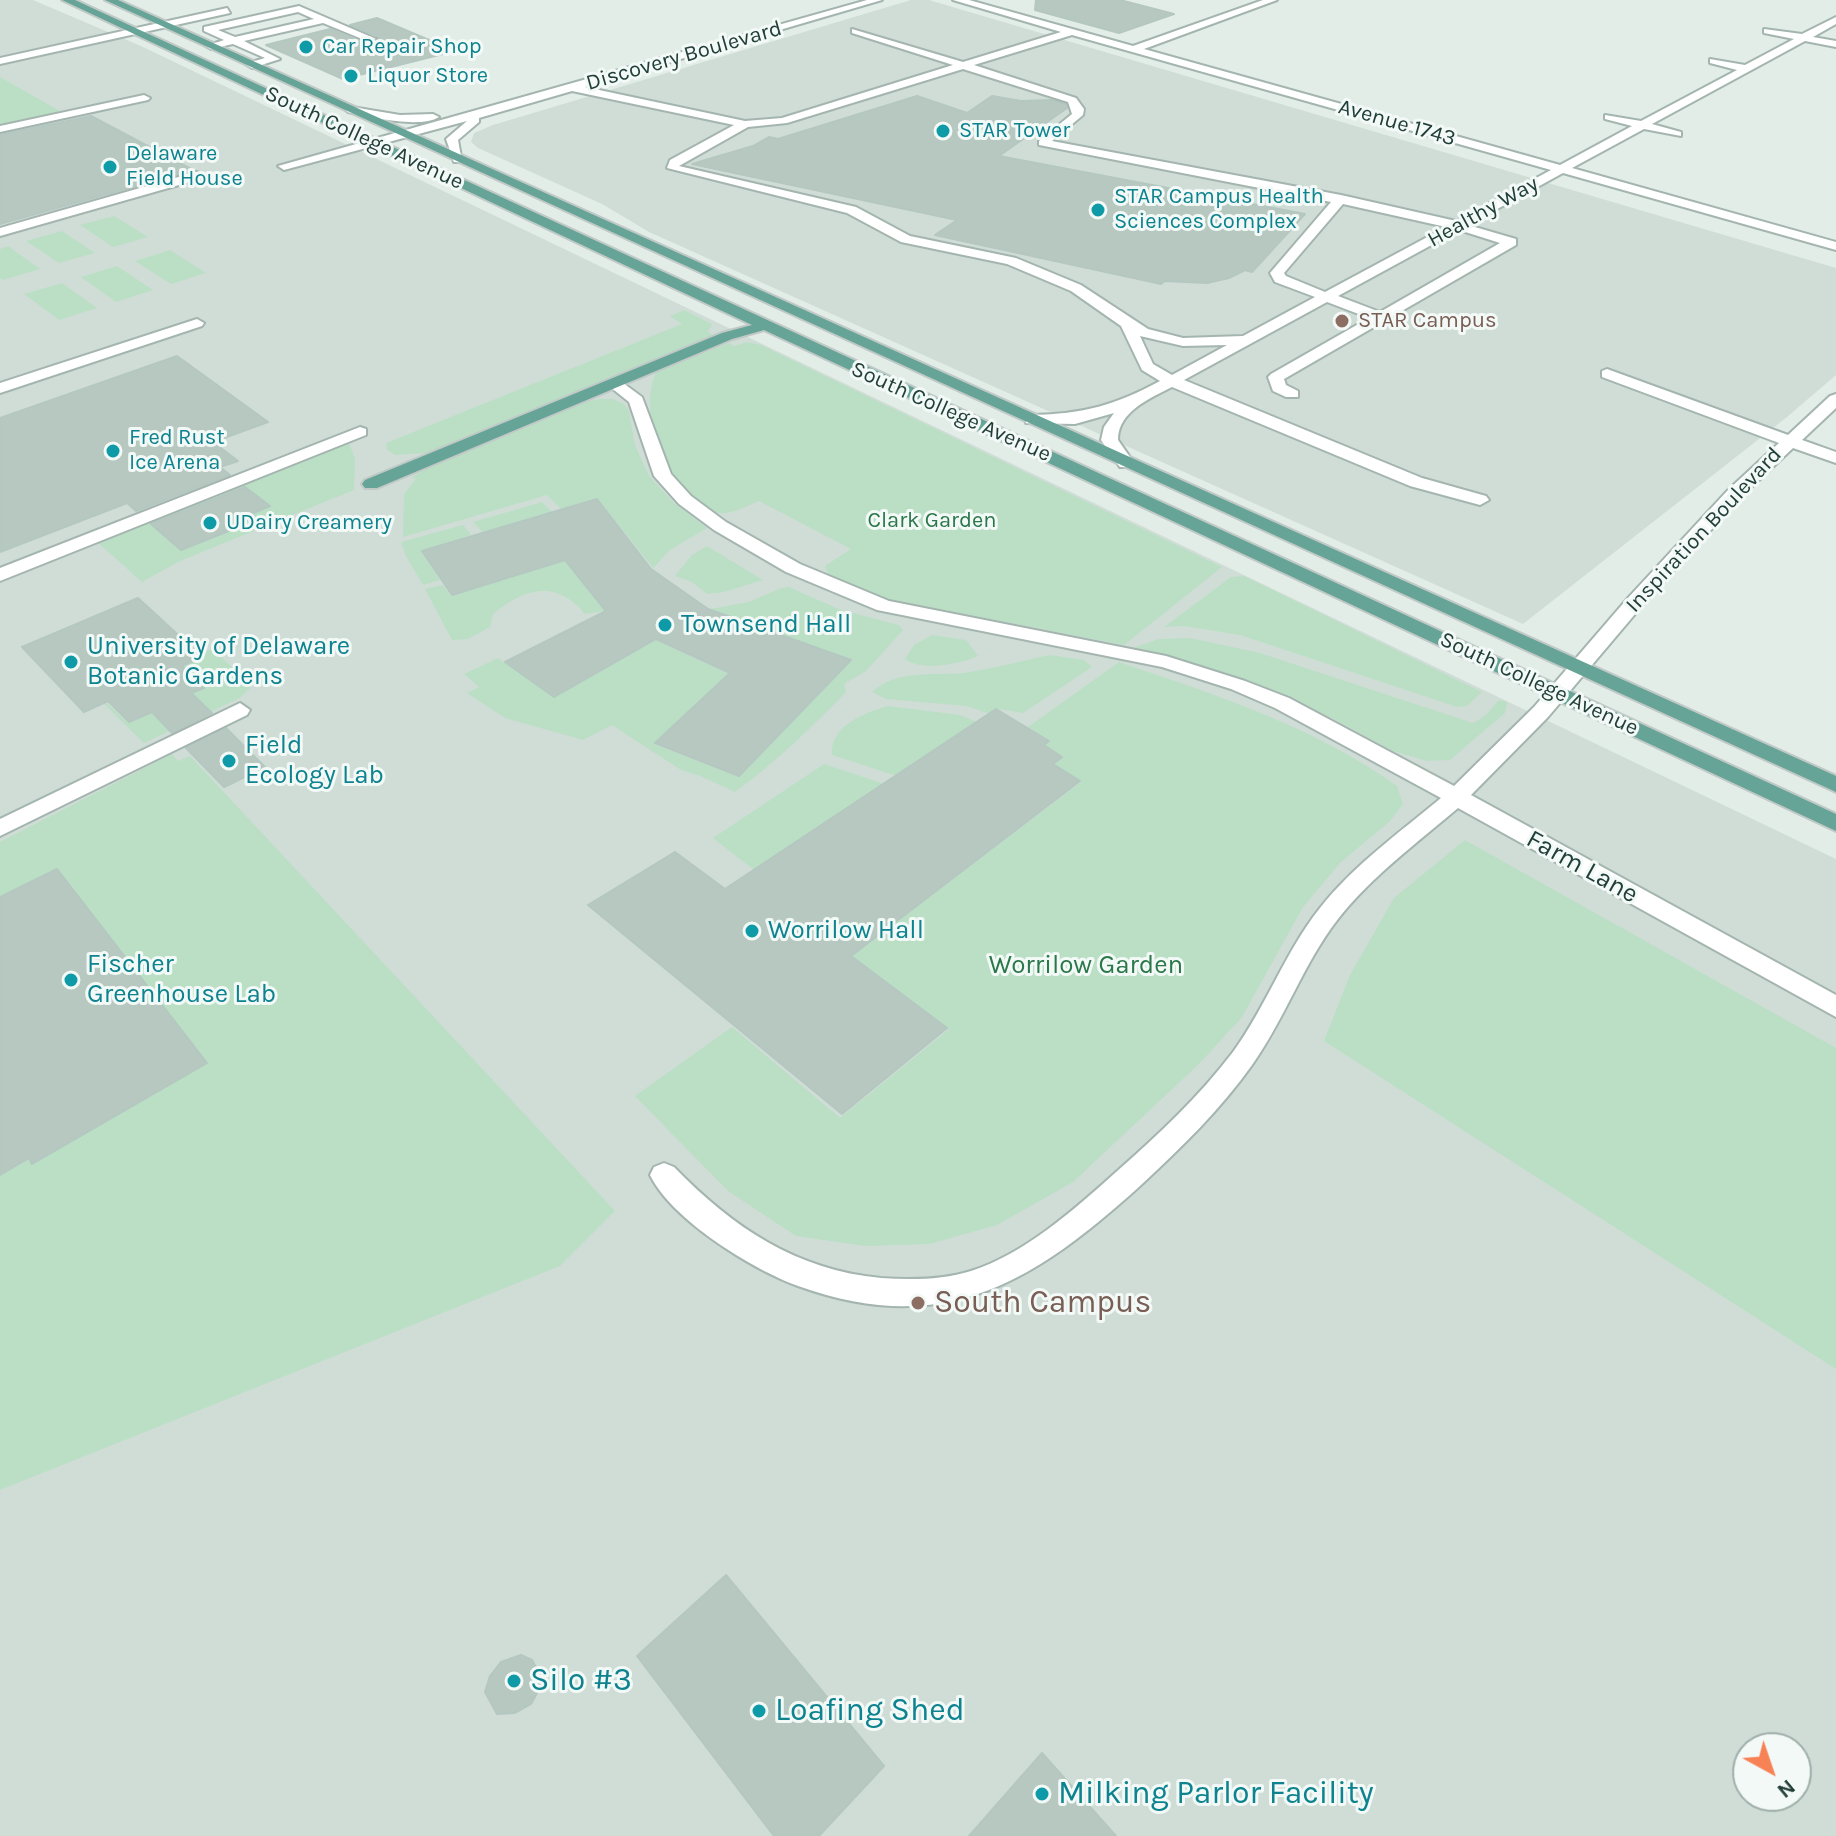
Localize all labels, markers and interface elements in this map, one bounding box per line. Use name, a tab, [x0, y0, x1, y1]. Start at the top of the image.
street label: Discovery Boulevard	[583, 15, 785, 97]
place label: Car Repair Shop	[322, 34, 482, 60]
marker: Car Repair Shop	[297, 38, 315, 56]
place label: Liquor Store	[367, 63, 488, 89]
marker: Liquor Store	[342, 67, 360, 85]
street label: South College Avenue	[261, 80, 467, 196]
street label: Avenue 1743	[1335, 94, 1459, 152]
place label: STAR Tower	[959, 118, 1070, 144]
marker: STAR Tower	[934, 122, 952, 140]
place label: Delaware Field House	[126, 141, 243, 192]
marker: Delaware Field House	[101, 158, 119, 176]
street label: Healthy Way	[1423, 171, 1543, 253]
place label: STAR Campus Health Sciences Complex	[1114, 184, 1324, 236]
marker: STAR Campus Health Sciences Complex	[1089, 201, 1107, 219]
place label: STAR Campus	[1358, 308, 1497, 334]
marker: STAR Campus	[1333, 312, 1351, 330]
street label: South College Avenue	[847, 356, 1055, 468]
place label: Fred Rust Ice Arena	[129, 425, 225, 476]
marker: Fred Rust Ice Arena	[104, 442, 122, 460]
street label: Inspiration Boulevard	[1621, 442, 1787, 618]
park label: Clark Garden	[867, 508, 997, 534]
place label: UDairy Creamery	[226, 510, 392, 536]
marker: UDairy Creamery	[201, 514, 219, 532]
place label: Townsend Hall	[681, 609, 851, 641]
marker: Townsend Hall	[656, 616, 674, 634]
street label: South College Avenue	[1436, 626, 1642, 742]
place label: University of Delaware Botanic Gardens	[87, 631, 350, 692]
marker: University of Delaware Botanic Gardens	[62, 653, 80, 671]
place label: Field Ecology Lab	[245, 730, 384, 792]
marker: Field Ecology Lab	[220, 752, 238, 770]
street label: Farm Lane	[1521, 824, 1643, 910]
place label: Worrilow Hall	[768, 915, 924, 947]
marker: Worrilow Hall	[743, 922, 761, 940]
place label: Fischer Greenhouse Lab	[87, 949, 276, 1010]
park label: Worrilow Garden	[989, 950, 1183, 982]
marker: Fischer Greenhouse Lab	[62, 971, 80, 989]
place label: South Campus	[934, 1284, 1151, 1322]
marker: South Campus	[909, 1294, 927, 1312]
place label: Silo #3	[530, 1662, 632, 1700]
marker: Silo #3	[505, 1672, 523, 1690]
place label: Loafing Shed	[775, 1692, 965, 1730]
marker: Loafing Shed	[750, 1702, 768, 1720]
north arrow	[1732, 1732, 1812, 1812]
text: N	[1772, 1774, 1801, 1804]
place label: Milking Parlor Facility	[1058, 1775, 1374, 1813]
marker: Milking Parlor Facility	[1033, 1785, 1051, 1803]

